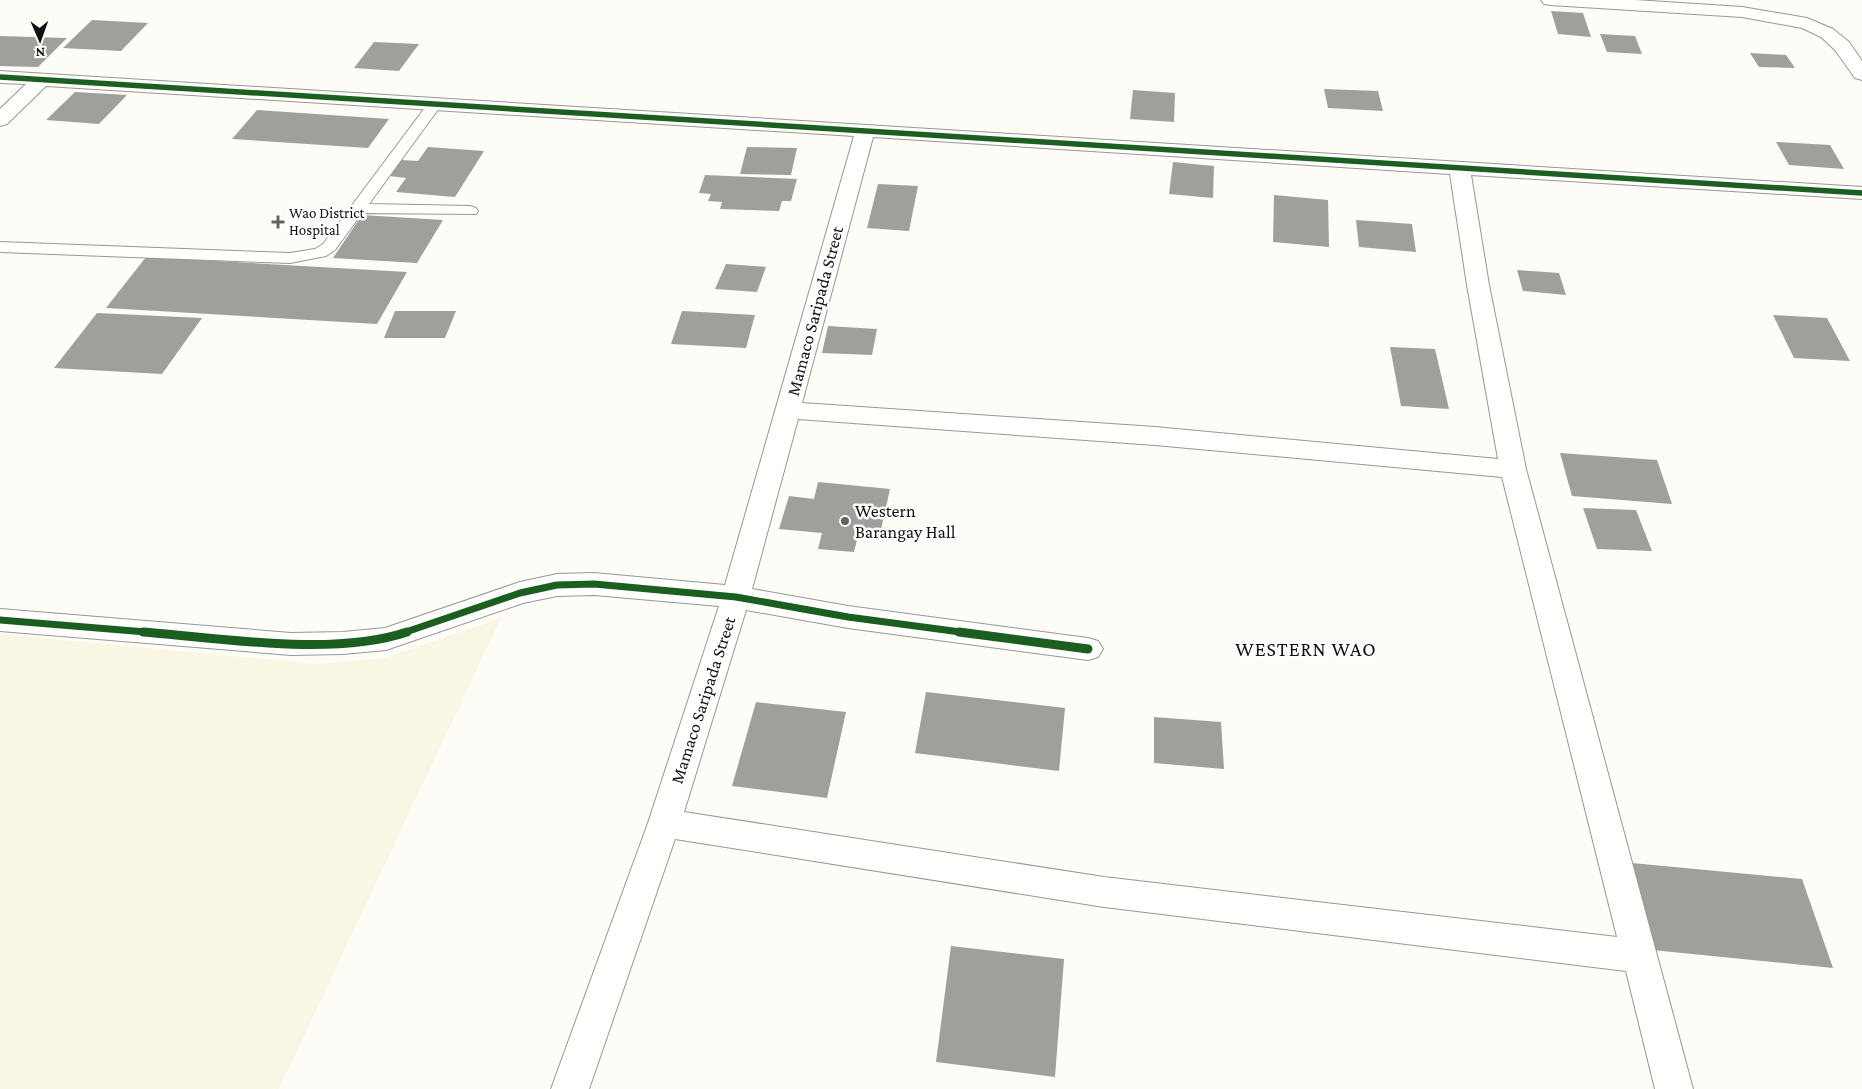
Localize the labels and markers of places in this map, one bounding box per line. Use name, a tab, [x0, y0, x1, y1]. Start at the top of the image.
place label: Wao District Hospital	[289, 205, 366, 239]
marker: Wao District Hospital	[271, 215, 285, 229]
place label: Western Barangay Hall	[855, 501, 956, 542]
marker: Western Barangay Hall	[839, 515, 851, 527]

